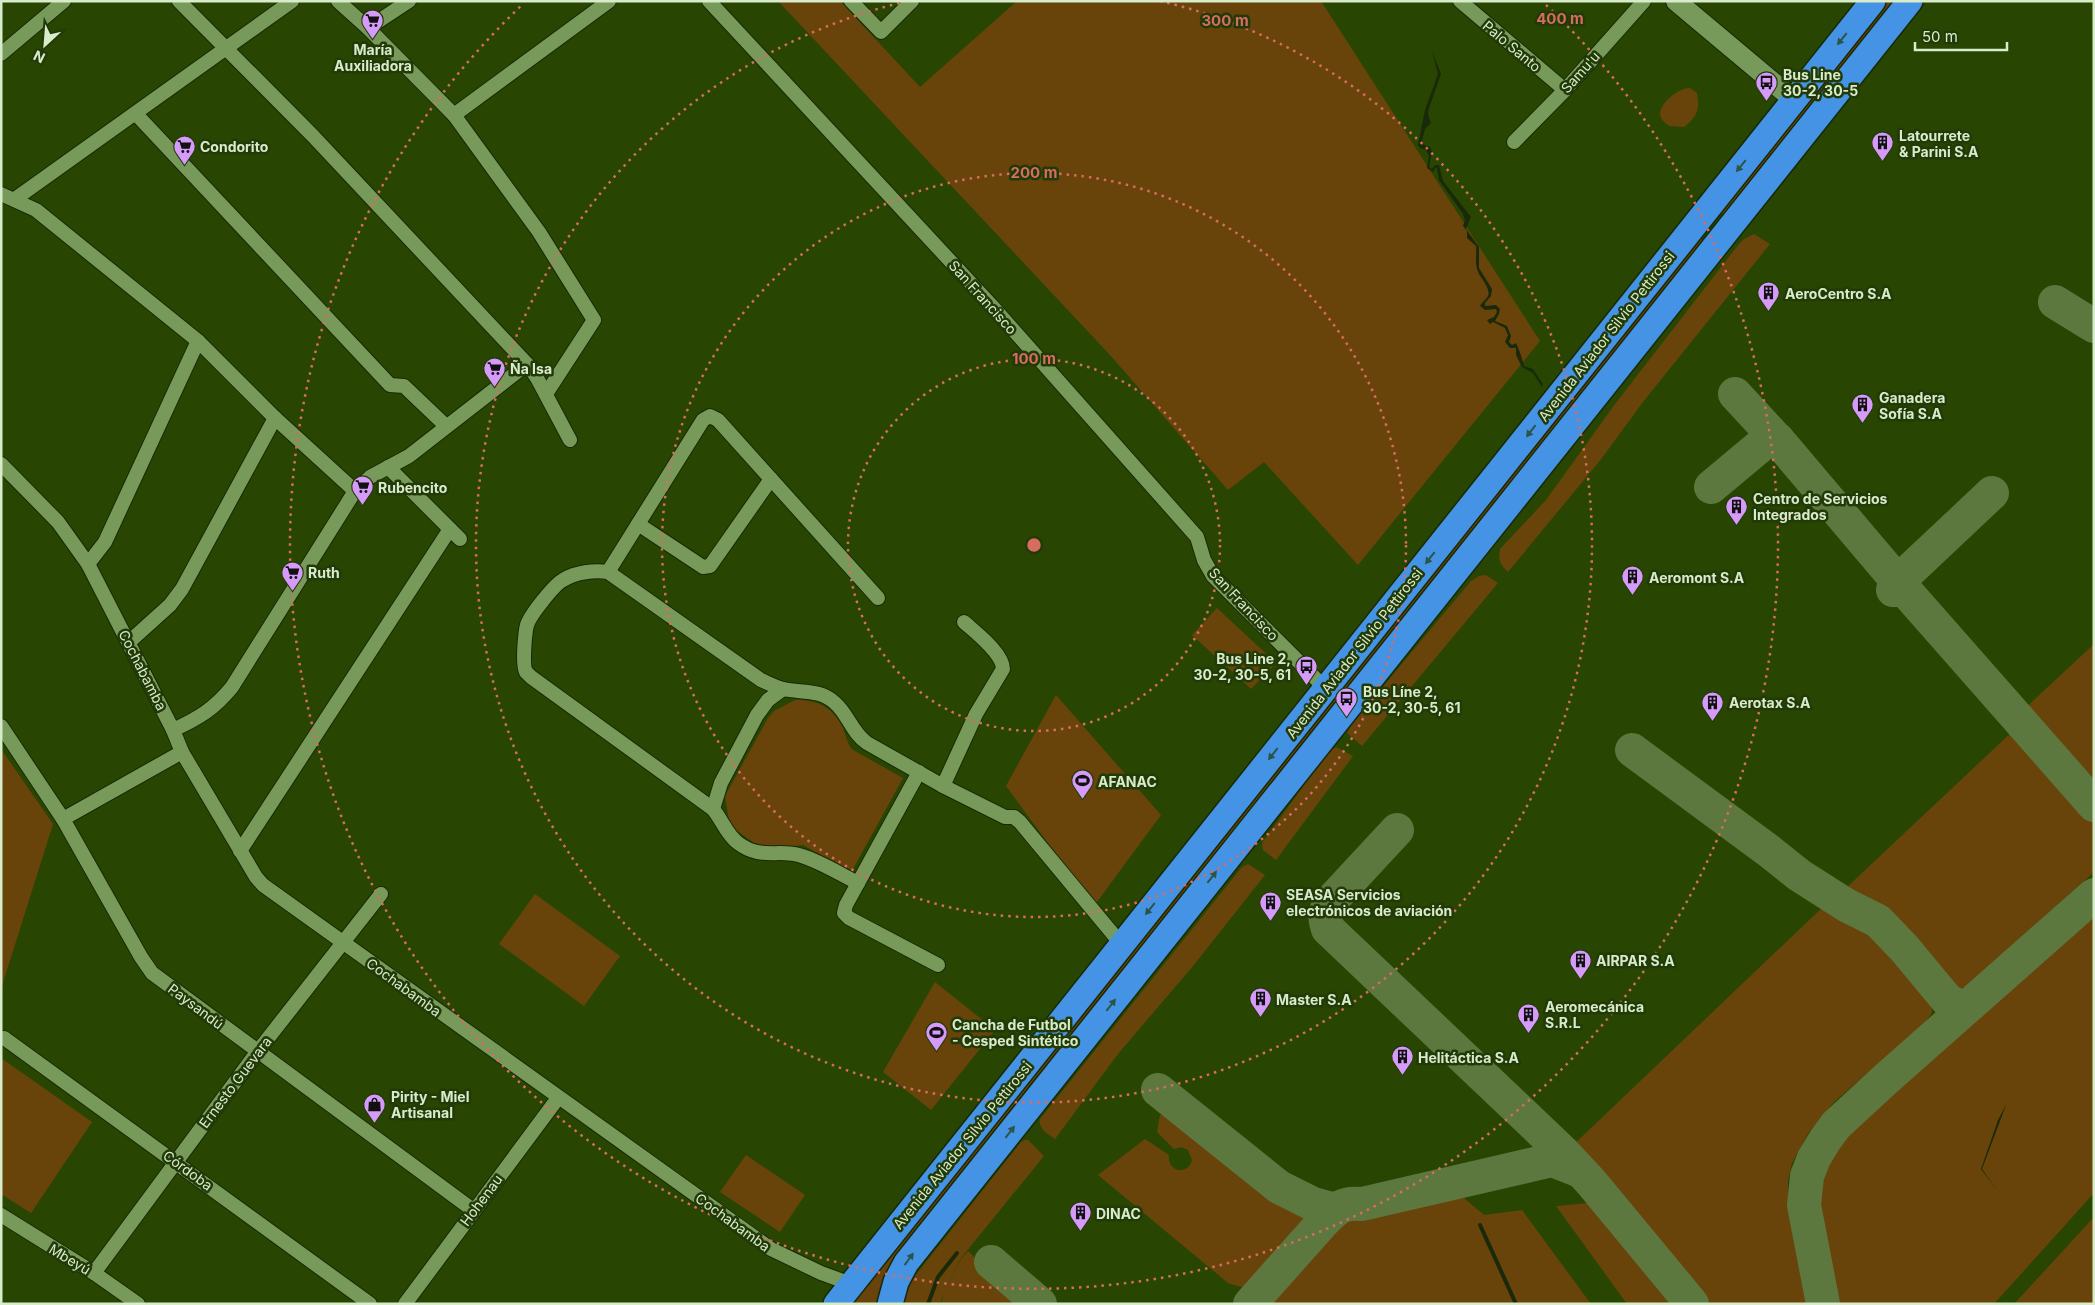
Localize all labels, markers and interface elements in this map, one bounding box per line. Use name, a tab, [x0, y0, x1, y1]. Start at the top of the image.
supermarket icon: María Auxiliadora	[361, 9, 385, 40]
text: 400 m	[1536, 9, 1584, 28]
text: 300 m	[1201, 11, 1249, 30]
street label: Palo Santo	[1480, 17, 1544, 75]
north arrow	[20, 20, 70, 70]
scale bar	[1915, 20, 2008, 52]
text: 50 m	[1922, 27, 1958, 46]
one-way arrow	[1837, 32, 1848, 45]
place label: María Auxiliadora	[334, 41, 412, 74]
text: N	[31, 47, 48, 67]
street label: Samu'u	[1557, 48, 1603, 96]
place label: Bus Line 30-2, 30-5	[1783, 66, 1858, 99]
bus stop icon: Bus Line 30-2, 30-5	[1755, 70, 1779, 101]
place label: Latourrete & Parini S.A	[1899, 127, 1979, 160]
building icon: Latourrete & Parini S.A	[1871, 131, 1895, 162]
supermarket icon: Condorito	[172, 134, 196, 165]
place label: Condorito	[200, 138, 269, 155]
one-way arrow	[1735, 160, 1746, 173]
text: 200 m	[1011, 163, 1057, 182]
street label: Avenida Aviador Silvio Pettirossi	[1534, 248, 1678, 424]
street label: San Francisco	[945, 257, 1021, 337]
building icon: AeroCentro S.A	[1757, 281, 1781, 312]
place label: AeroCentro S.A	[1785, 285, 1892, 302]
text: 100 m	[1012, 349, 1056, 368]
supermarket icon: Ña Isa	[482, 356, 506, 387]
place label: Ña Isa	[510, 360, 552, 377]
place label: Ganadera Sofía S.A	[1879, 389, 1945, 422]
building icon: Ganadera Sofía S.A	[1851, 393, 1875, 424]
one-way arrow	[1525, 424, 1536, 437]
supermarket icon: Rubencito	[350, 475, 374, 506]
place label: Rubencito	[378, 479, 448, 496]
place label: Centro de Servicios Integrados	[1753, 490, 1888, 523]
building icon: Centro de Servicios Integrados	[1725, 494, 1749, 525]
centre of rings	[1025, 536, 1043, 554]
one-way arrow	[1424, 551, 1435, 564]
supermarket icon: Ruth	[280, 560, 304, 591]
place label: Ruth	[308, 564, 340, 581]
street label: San Francisco	[1206, 564, 1282, 644]
street label: Avenida Aviador Silvio Pettirossi	[1282, 565, 1426, 741]
building icon: Aeromont S.A	[1621, 565, 1645, 596]
place label: Aeromont S.A	[1649, 569, 1745, 586]
street label: Cochabamba	[115, 627, 171, 713]
place label: Bus Line 2, 30-2, 30-5, 61	[1194, 650, 1291, 683]
bus stop icon: Bus Line 2, 30-2, 30-5, 61	[1295, 654, 1319, 685]
place label: Bus Líne 2, 30-2, 30-5, 61	[1363, 683, 1460, 716]
bus stop icon: Bus Líne 2, 30-2, 30-5, 61	[1335, 687, 1359, 718]
building icon: Aerotax S.A	[1701, 690, 1725, 721]
place label: Aerotax S.A	[1729, 694, 1811, 711]
one-way arrow	[1268, 748, 1279, 761]
sports icon: AFANAC	[1070, 769, 1094, 800]
place label: AFANAC	[1098, 773, 1157, 790]
one-way arrow	[1206, 871, 1217, 884]
place label: SEASA Servicios electrónicos de aviación	[1286, 886, 1452, 919]
building icon: SEASA Servicios electrónicos de aviación	[1258, 890, 1282, 921]
one-way arrow	[1145, 902, 1156, 915]
building icon: AIRPAR S.A	[1568, 948, 1592, 979]
place label: AIRPAR S.A	[1596, 952, 1675, 969]
street label: Cochabamba	[363, 954, 445, 1020]
street label: Paysandú	[165, 980, 227, 1032]
building icon: Master S.A	[1248, 987, 1272, 1018]
place label: Master S.A	[1276, 991, 1352, 1008]
place label: Aeromecánica S.R.L	[1545, 998, 1644, 1031]
one-way arrow	[1105, 999, 1116, 1012]
building icon: Aeromecánica S.R.L	[1517, 1002, 1541, 1033]
place label: Cancha de Futbol - Cesped Sintético	[952, 1016, 1079, 1049]
sports icon: Cancha de Futbol - Cesped Sintético	[924, 1020, 948, 1051]
street label: Ernesto Guevara	[195, 1033, 275, 1131]
building icon: Helitáctica S.A	[1390, 1045, 1414, 1076]
place label: Helitáctica S.A	[1418, 1049, 1520, 1066]
street label: Avenida Aviador Silvio Pettirossi	[889, 1058, 1035, 1232]
place label: Pirity - Miel Artisanal	[391, 1088, 469, 1121]
shop icon: Pirity - Miel Artisanal	[363, 1092, 387, 1123]
one-way arrow	[1004, 1126, 1015, 1139]
street label: Córdoba	[160, 1146, 216, 1194]
street label: Hohenau	[456, 1171, 506, 1229]
street label: Cochabamba	[692, 1189, 774, 1255]
building icon: DINAC	[1068, 1201, 1092, 1232]
place label: DINAC	[1096, 1205, 1141, 1222]
street label: Mbeyú	[46, 1240, 94, 1278]
one-way arrow	[904, 1252, 914, 1266]

